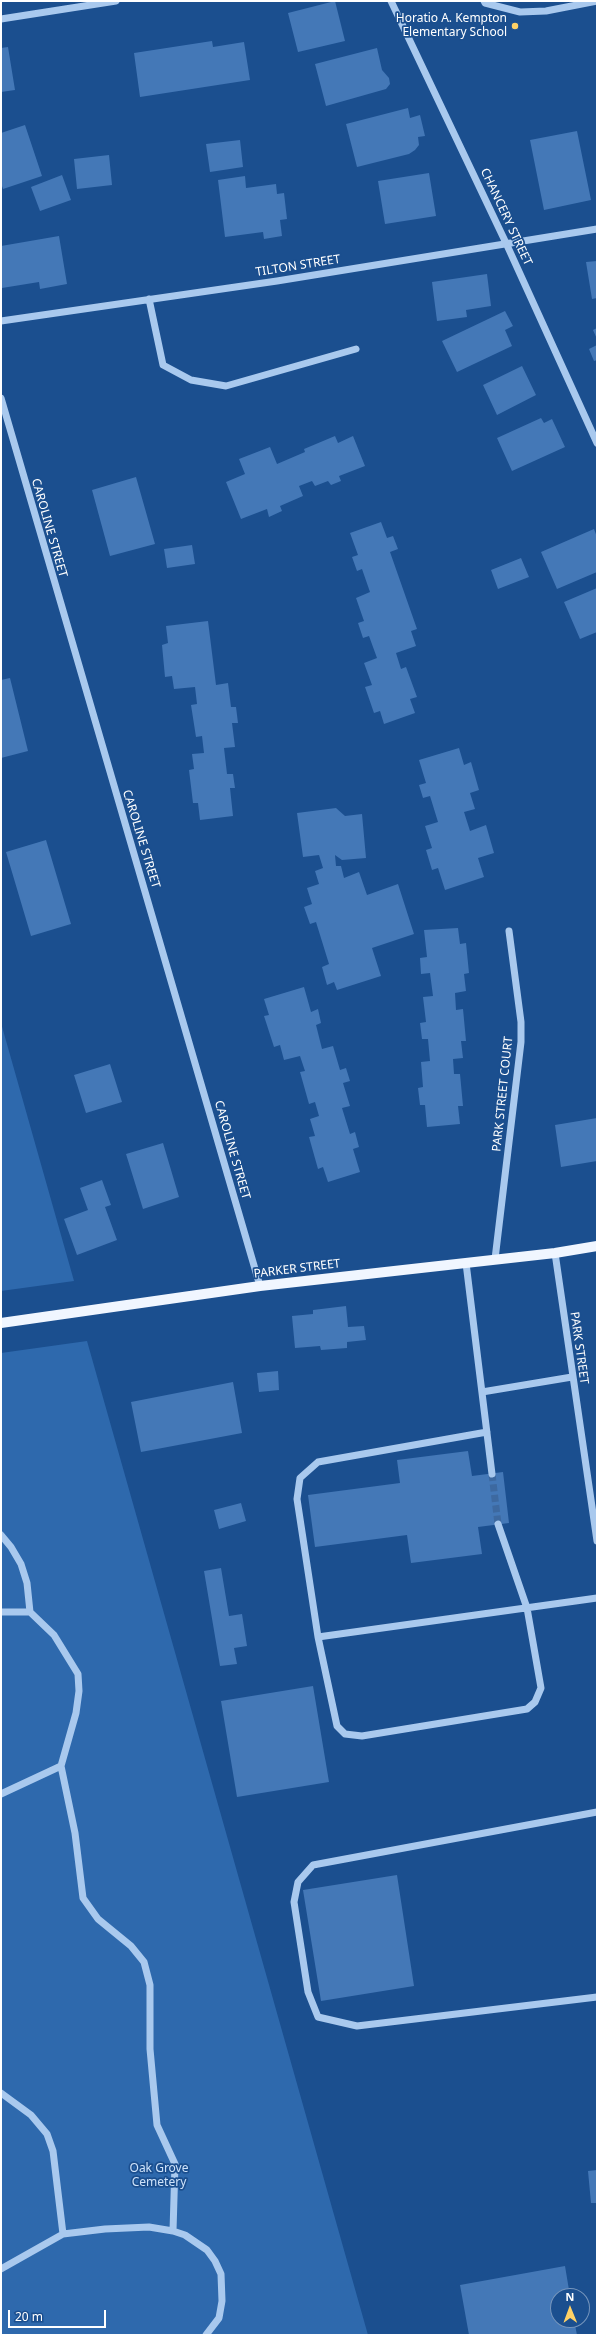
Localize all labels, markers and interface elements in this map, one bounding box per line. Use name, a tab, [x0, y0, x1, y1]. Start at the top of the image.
place label: Horatio A. Kempton Elementary School	[396, 12, 507, 40]
marker: Horatio A. Kempton Elementary School	[510, 21, 520, 31]
street label: CHANCERY STREET	[477, 166, 535, 268]
street label: TILTON STREET	[255, 252, 341, 280]
street label: CAROLINE STREET	[28, 477, 70, 579]
street label: CAROLINE STREET	[119, 788, 163, 890]
street label: PARK STREET COURT	[490, 1036, 516, 1152]
street label: CAROLINE STREET	[211, 1099, 253, 1201]
street label: PARKER STREET	[253, 1257, 341, 1281]
street label: PARK STREET	[567, 1311, 591, 1385]
park label: Oak Grove Cemetery	[130, 2162, 188, 2190]
north arrow	[550, 2288, 590, 2328]
text: N	[565, 2289, 574, 2304]
scale bar	[10, 2302, 108, 2328]
text: 20 m	[15, 2308, 43, 2325]

